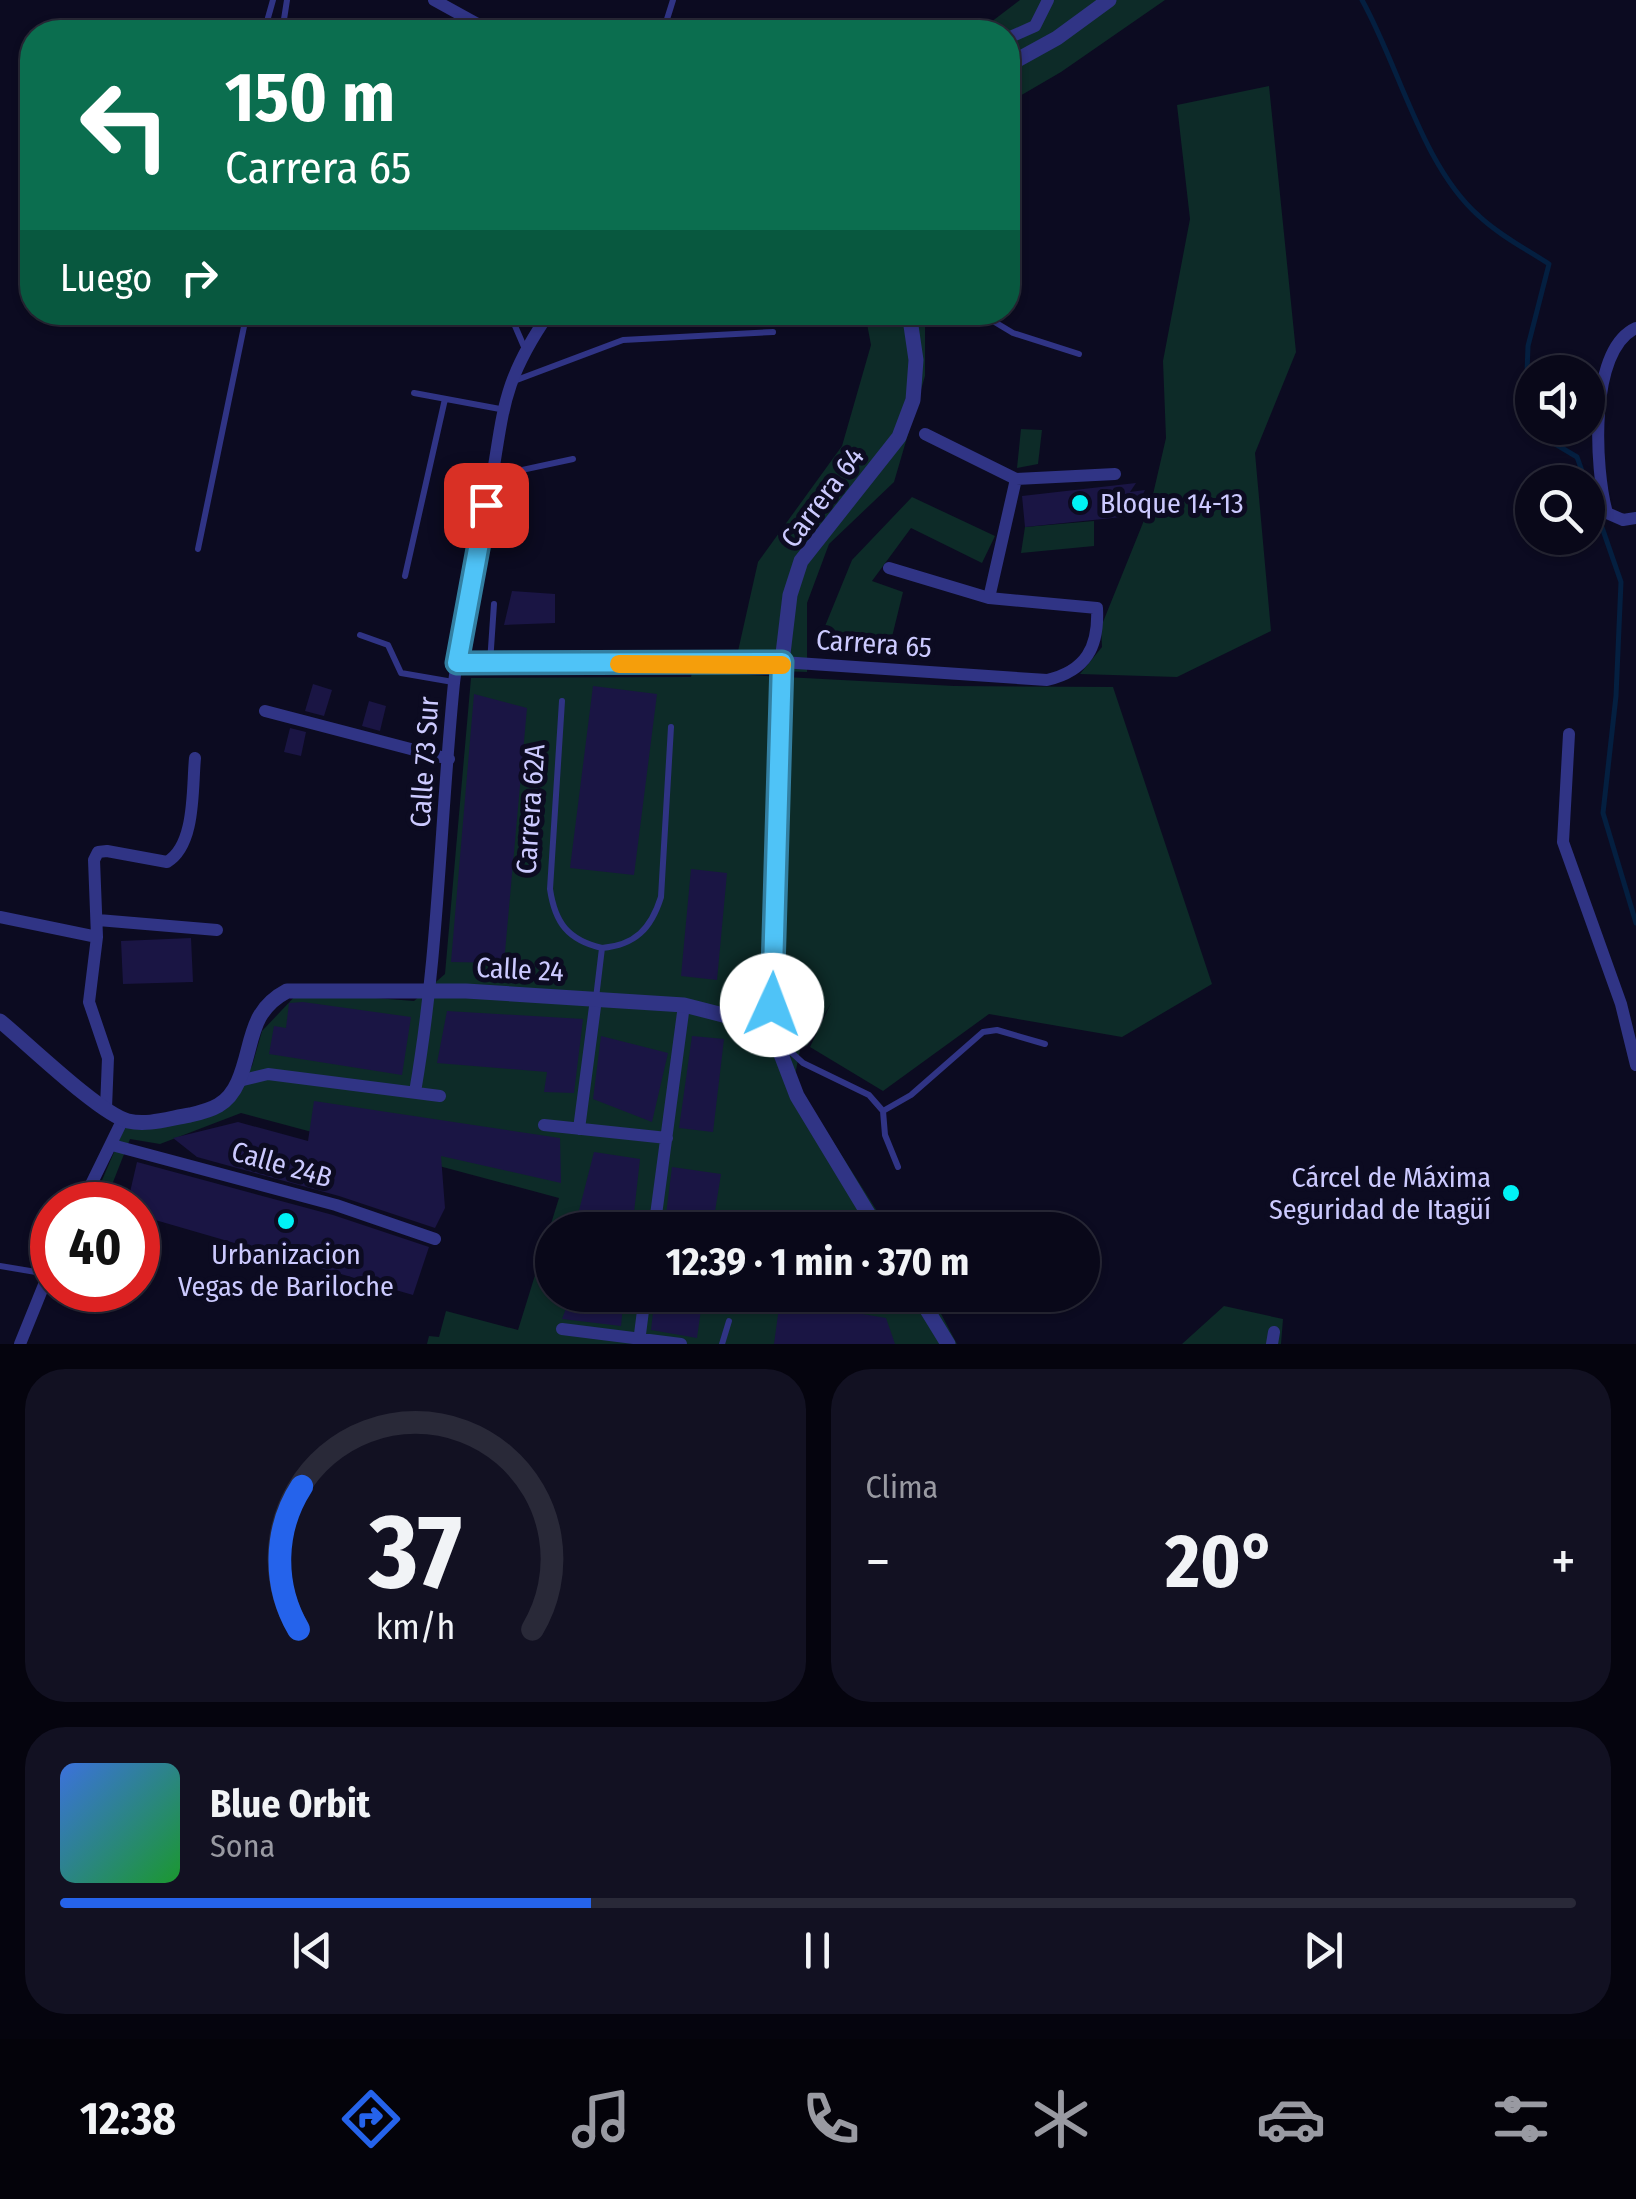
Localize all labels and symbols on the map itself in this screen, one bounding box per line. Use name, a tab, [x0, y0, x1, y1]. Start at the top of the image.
street label: Carrera 64	[774, 441, 871, 554]
pin	[444, 463, 529, 548]
place label: Bloque 14-13	[1100, 487, 1244, 520]
marker: Bloque 14-13	[1069, 492, 1091, 514]
street label: Carrera 65	[815, 623, 933, 664]
street label: Calle 73 Sur	[403, 695, 446, 829]
street label: Carrera 62A	[509, 743, 552, 875]
street label: Calle 24	[475, 951, 565, 988]
position arrow	[720, 953, 824, 1057]
street label: Calle 24B	[228, 1134, 336, 1195]
place label: Cárcel de Máxima Seguridad de Itagüí	[1269, 1161, 1491, 1226]
speed limit sign: 40	[30, 1182, 160, 1312]
marker: Cárcel de Máxima Seguridad de Itagüí	[1500, 1182, 1522, 1204]
marker: Urbanizacion Vegas de Bariloche	[275, 1210, 297, 1232]
place label: Urbanizacion Vegas de Bariloche	[178, 1238, 394, 1303]

